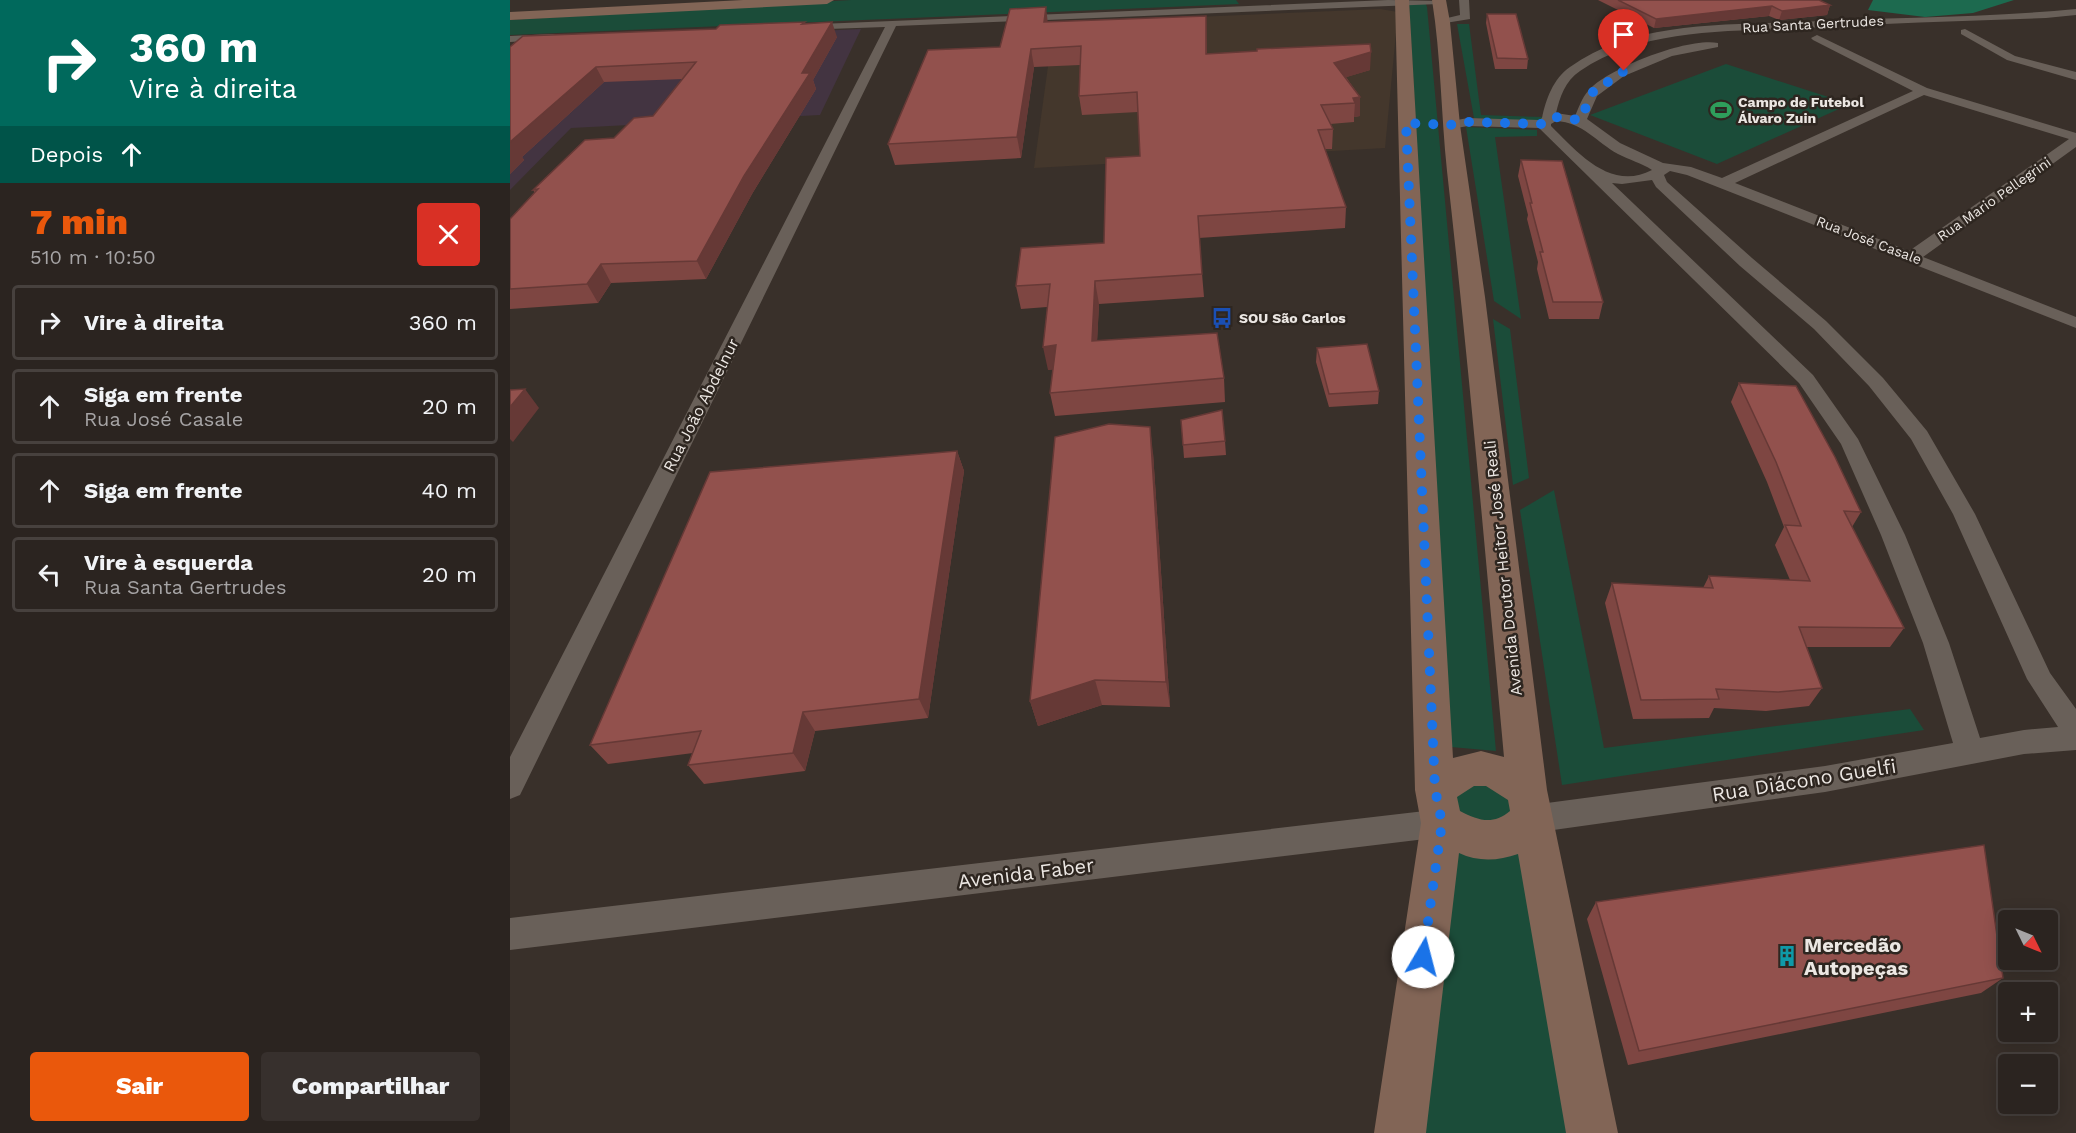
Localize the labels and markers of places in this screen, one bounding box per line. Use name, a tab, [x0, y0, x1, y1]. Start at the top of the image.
pin	[1598, 9, 1649, 71]
place label: Campo de Futebol Álvaro Zuin	[1738, 94, 1864, 126]
sports icon: Campo de Futebol Álvaro Zuin	[1709, 98, 1733, 122]
bus stop icon: SOU São Carlos	[1210, 306, 1234, 330]
place label: SOU São Carlos	[1239, 310, 1346, 326]
place label: Mercedão Autopeças	[1804, 933, 1909, 980]
building icon: Mercedão Autopeças	[1775, 944, 1799, 968]

